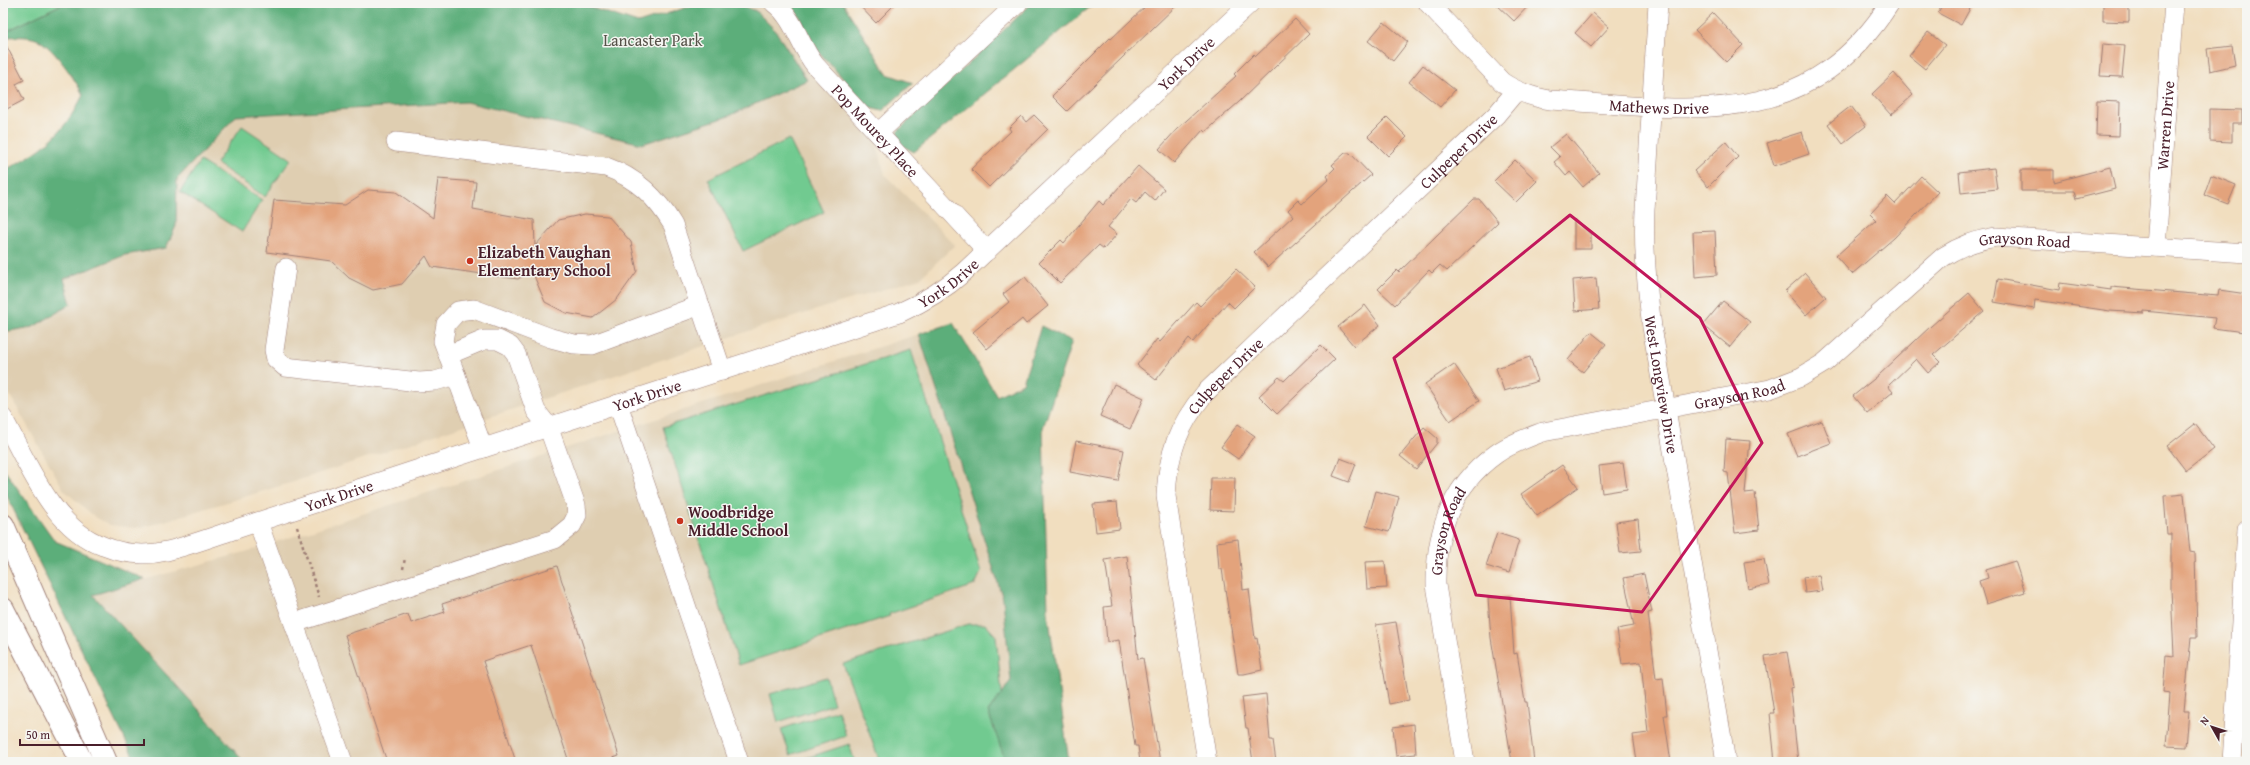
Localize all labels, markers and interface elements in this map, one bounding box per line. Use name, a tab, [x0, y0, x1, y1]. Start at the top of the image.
park label: Lancaster Park	[603, 28, 704, 52]
street label: York Drive	[1152, 30, 1220, 96]
street label: Pop Mourey Place	[826, 78, 925, 182]
street label: Warren Drive	[2150, 80, 2180, 171]
street label: Mathews Drive	[1608, 92, 1709, 120]
street label: Culpeper Drive	[1414, 108, 1503, 194]
street label: Grayson Road	[1976, 225, 2072, 254]
place label: Elizabeth Vaughan Elementary School	[478, 240, 611, 282]
street label: York Drive	[913, 252, 984, 314]
marker: Elizabeth Vaughan Elementary School	[465, 256, 475, 266]
street label: West Longview Drive	[1639, 314, 1685, 455]
street label: Culpeper Drive	[1181, 331, 1269, 419]
street label: Grayson Road	[1692, 372, 1789, 415]
street label: York Drive	[609, 373, 684, 417]
street label: York Drive	[301, 473, 376, 518]
street label: Grayson Road	[1424, 481, 1472, 576]
place label: Woodbridge Middle School	[688, 500, 788, 542]
marker: Woodbridge Middle School	[675, 516, 685, 526]
north arrow	[2192, 707, 2232, 747]
text: N	[2196, 712, 2213, 729]
scale bar	[20, 721, 144, 747]
text: 50 m	[26, 726, 50, 743]

